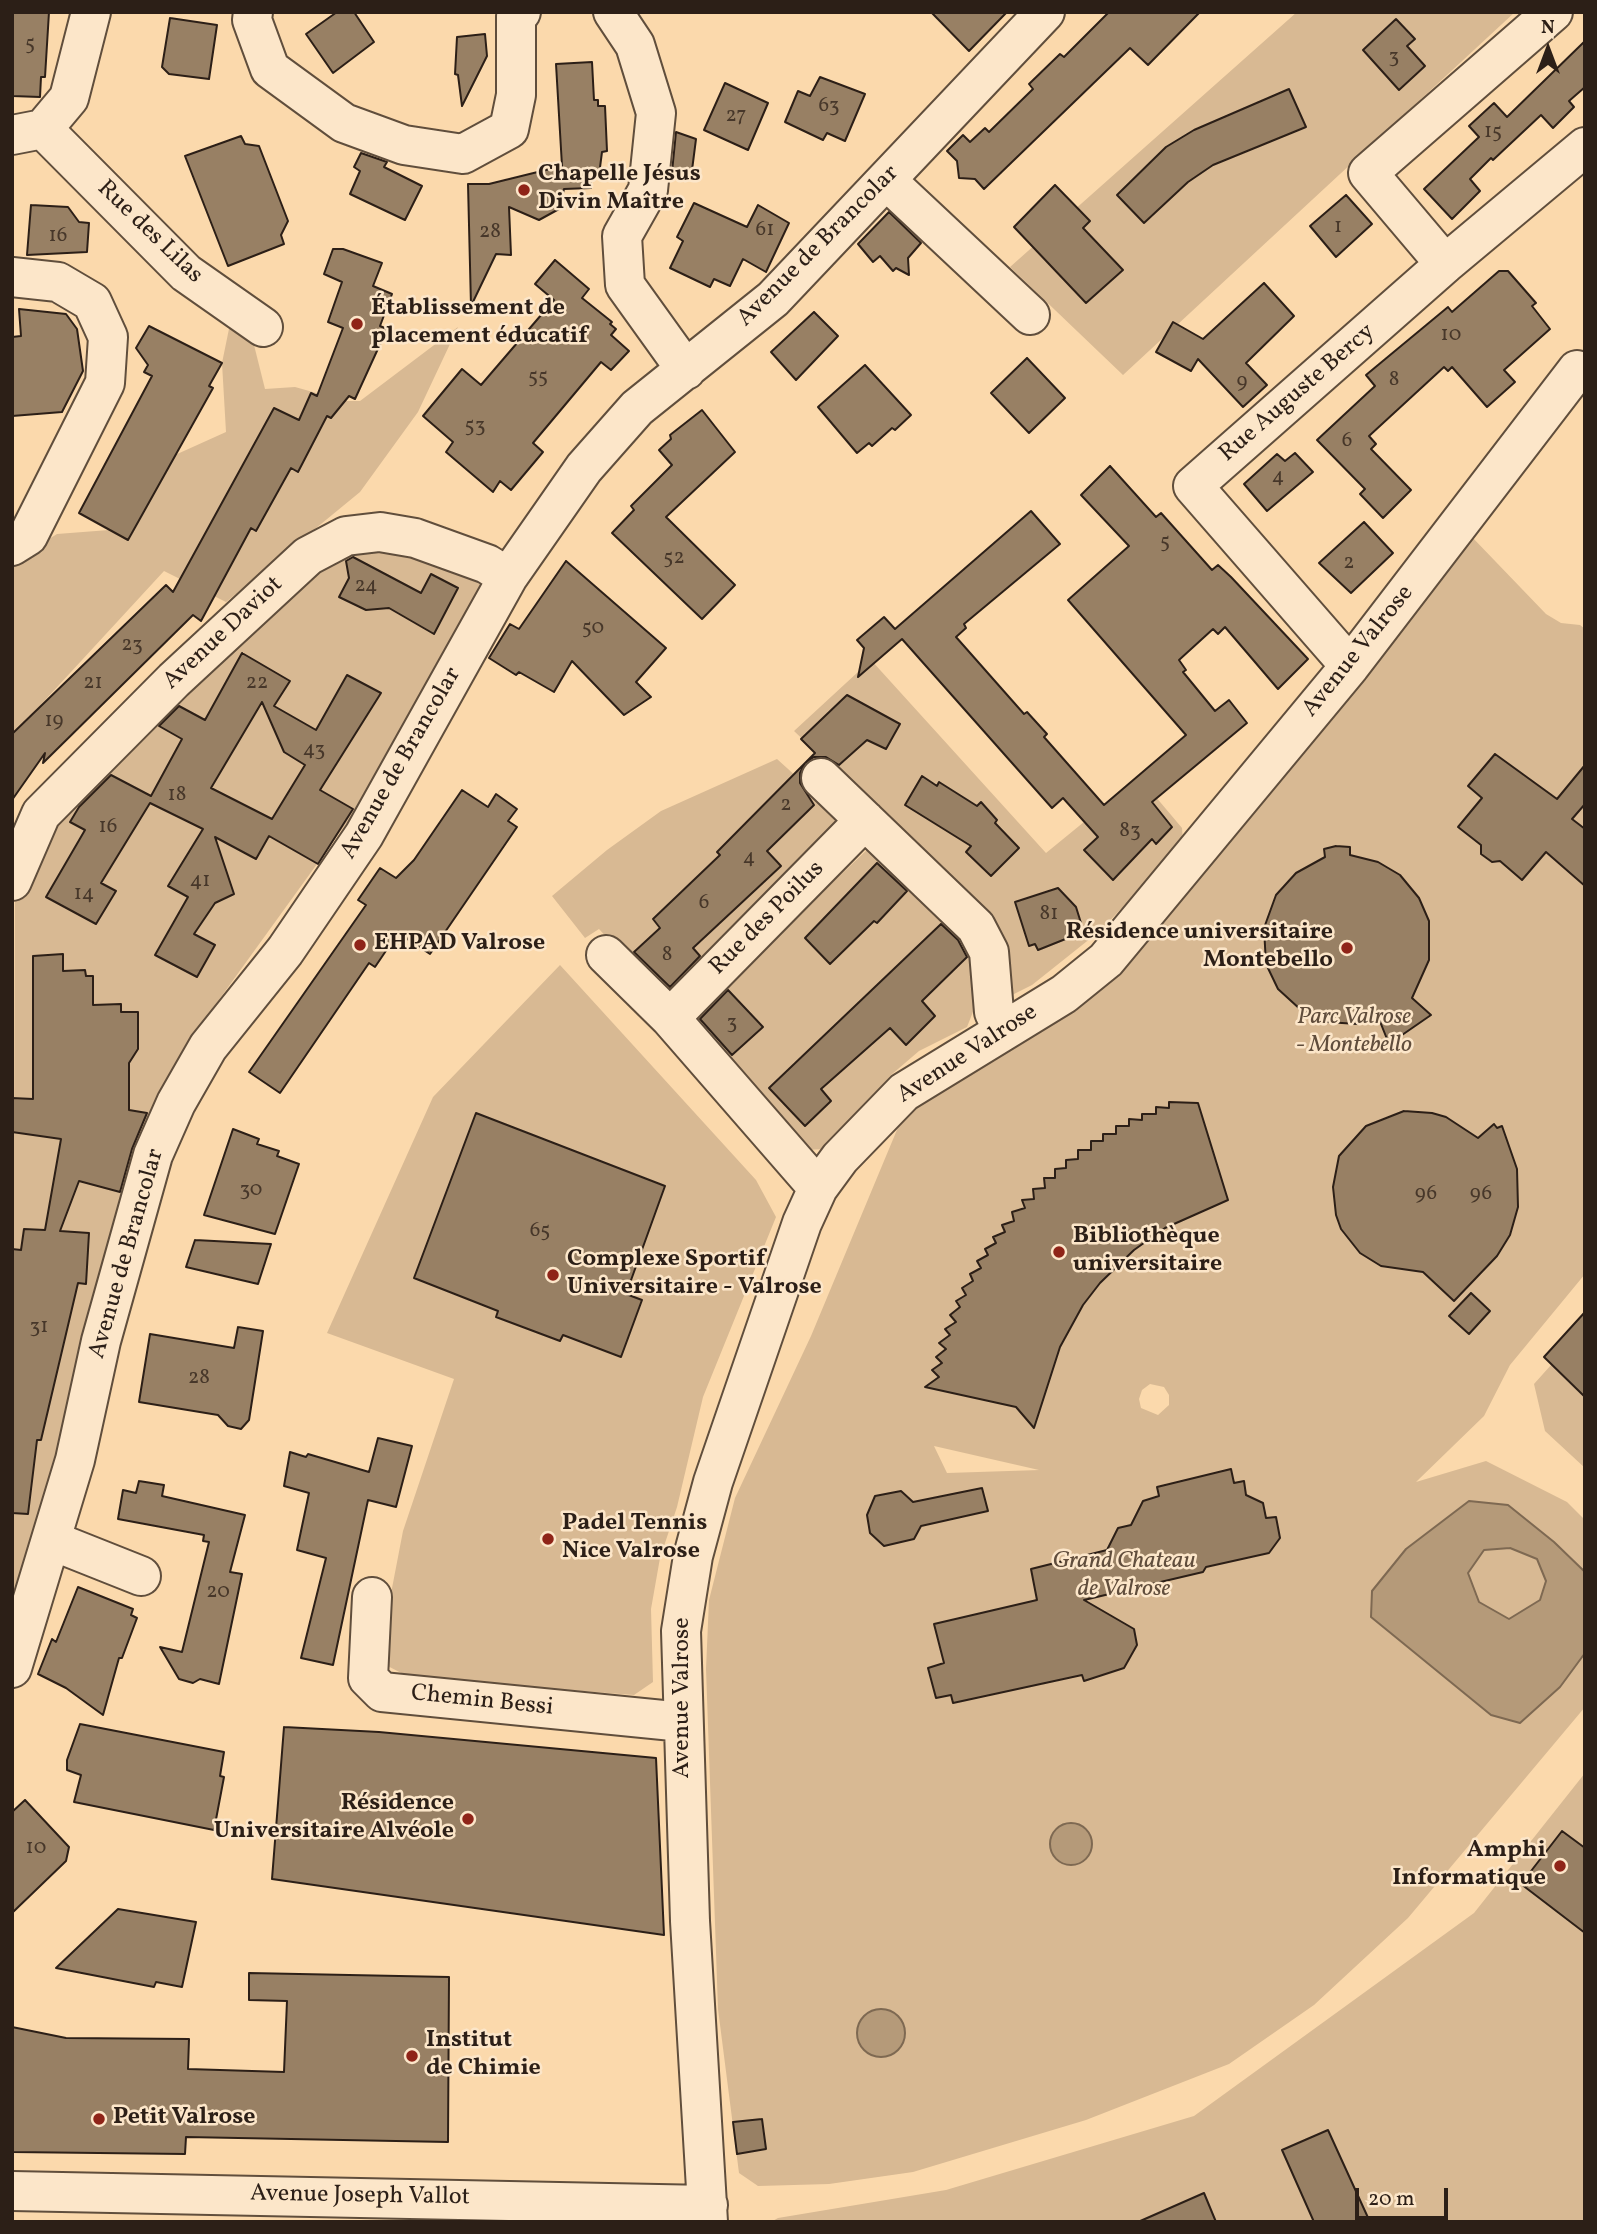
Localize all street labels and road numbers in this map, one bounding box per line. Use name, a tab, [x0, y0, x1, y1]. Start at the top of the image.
street label: Avenue de Brancolar	[732, 160, 906, 334]
street label: Rue des Lilas	[90, 175, 208, 291]
street label: Rue Auguste Bercy	[1214, 319, 1382, 469]
street label: Avenue Daviot	[158, 571, 290, 697]
street label: Avenue Valrose	[1297, 580, 1421, 724]
street label: Avenue de Brancolar	[335, 663, 469, 865]
street label: Rue des Poilus	[705, 856, 831, 982]
street label: Avenue Valrose	[893, 999, 1043, 1111]
street label: Avenue de Brancolar	[84, 1146, 172, 1362]
street label: Avenue Valrose	[670, 1617, 698, 1779]
street label: Chemin Bessi	[409, 1680, 555, 1724]
street label: Avenue Joseph Vallot	[250, 2181, 470, 2213]

